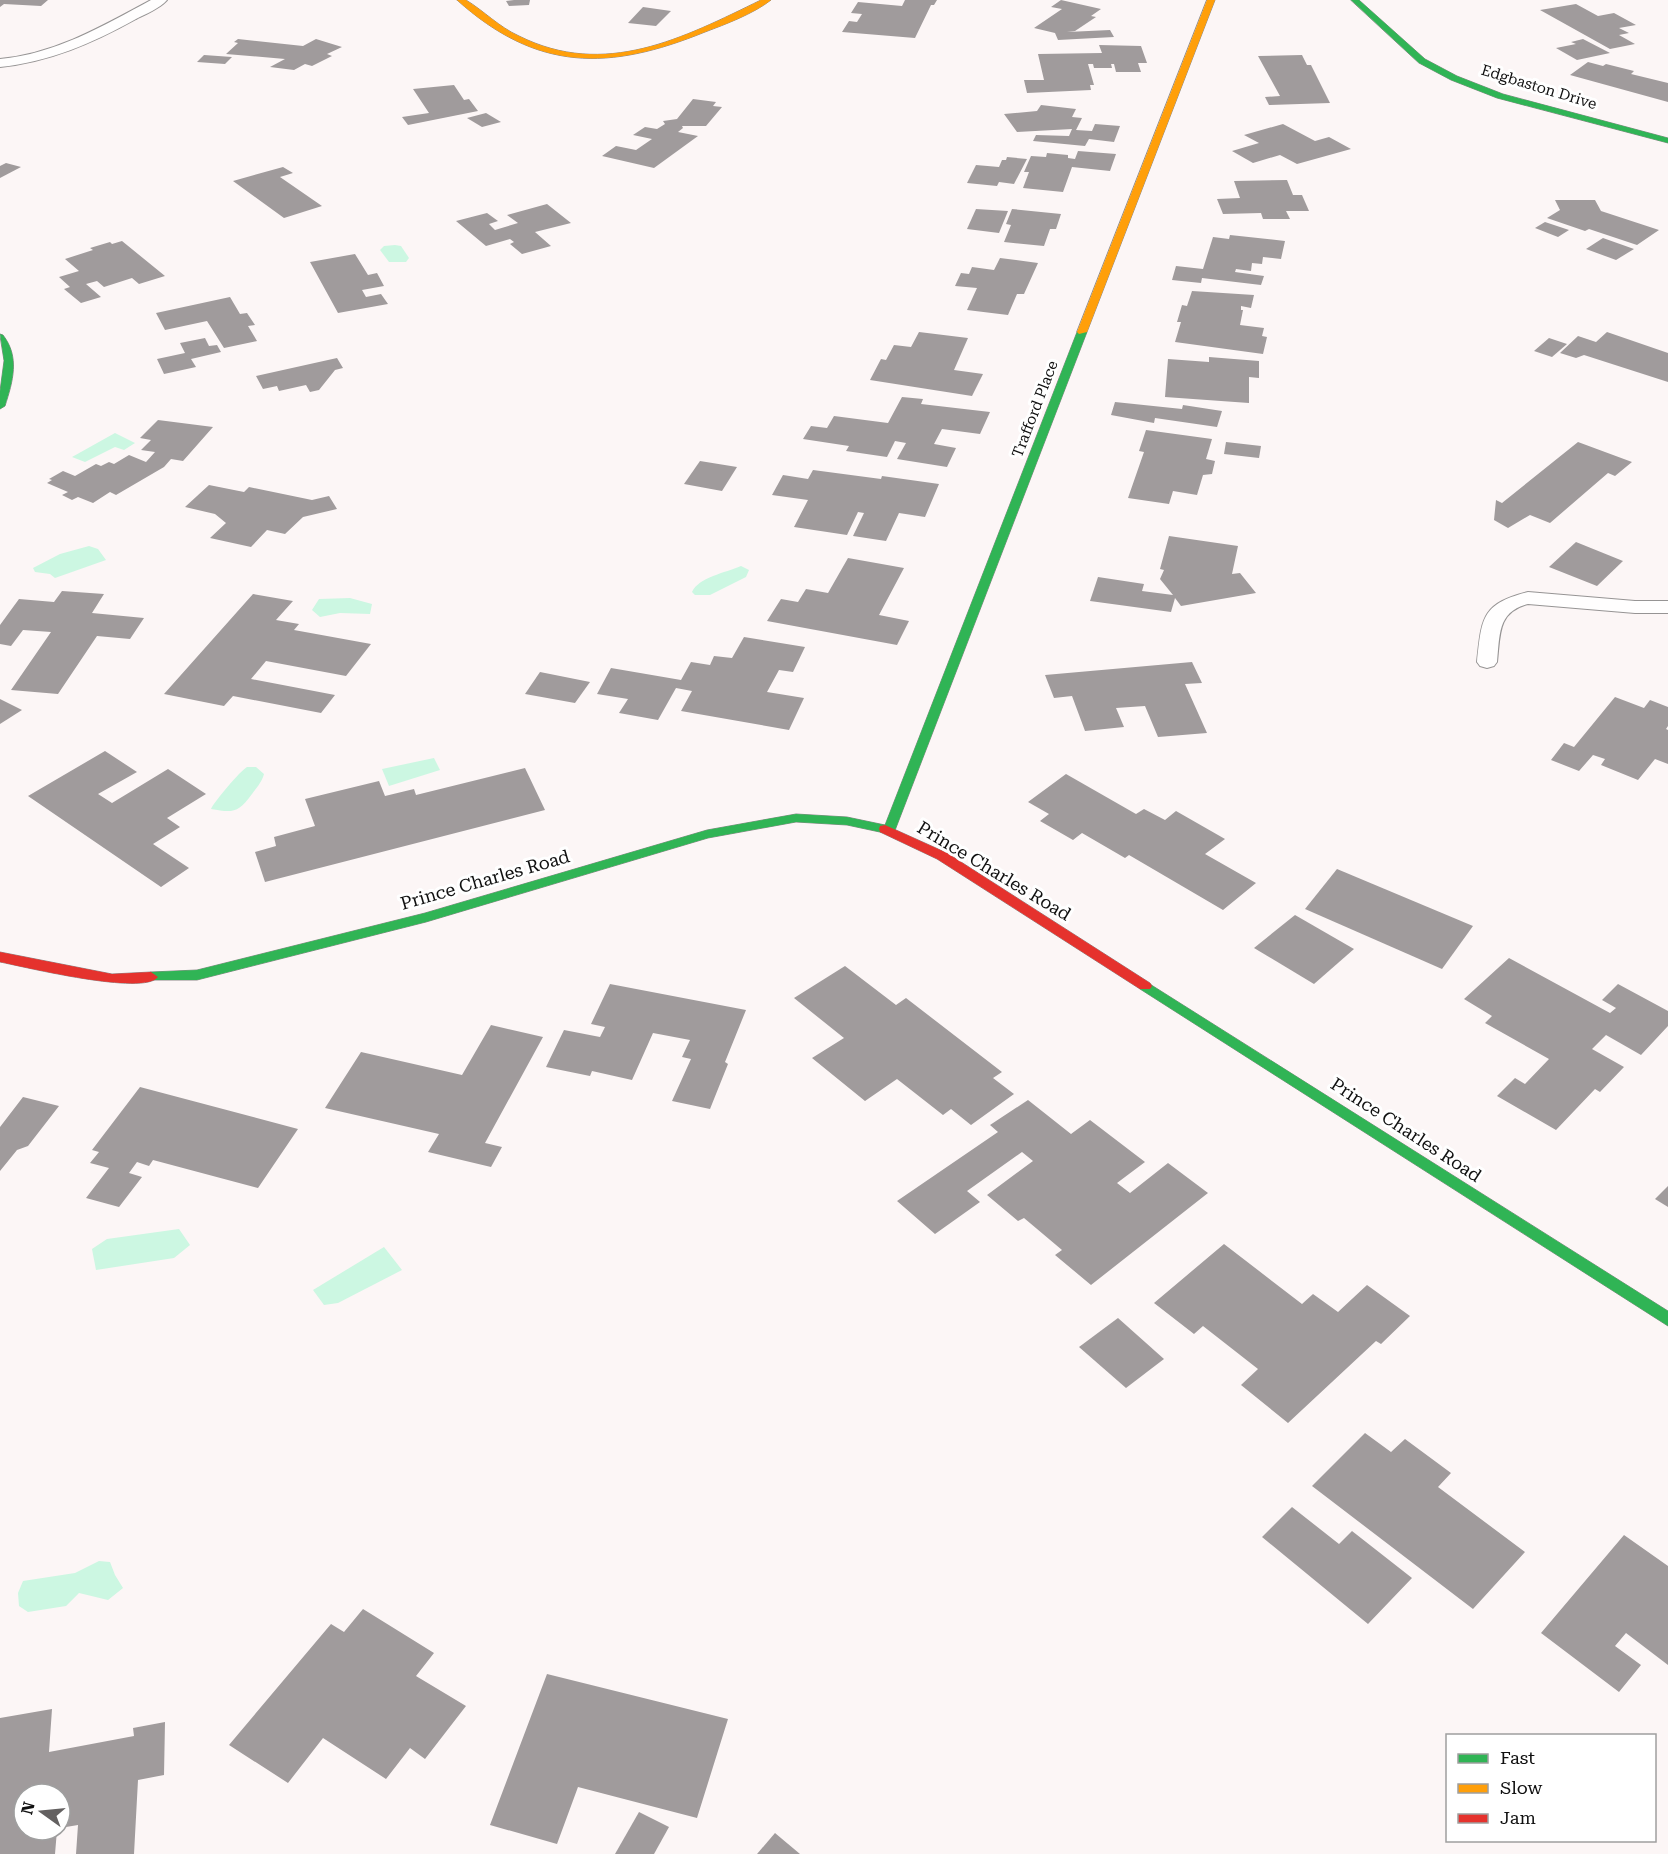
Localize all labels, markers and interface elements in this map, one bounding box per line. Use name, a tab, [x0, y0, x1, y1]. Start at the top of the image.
street label: Edgbaston Drive	[1479, 61, 1599, 113]
street label: Trafford Place	[1008, 358, 1062, 460]
street label: Prince Charles Road	[914, 816, 1075, 925]
street label: Prince Charles Road	[398, 845, 572, 914]
street label: Prince Charles Road	[1327, 1073, 1486, 1186]
legend	[1446, 1734, 1656, 1842]
text: Fast	[1500, 1747, 1535, 1768]
text: Slow	[1500, 1777, 1542, 1798]
north arrow	[12, 1782, 72, 1842]
text: N	[17, 1800, 39, 1817]
text: Jam	[1500, 1807, 1536, 1828]

